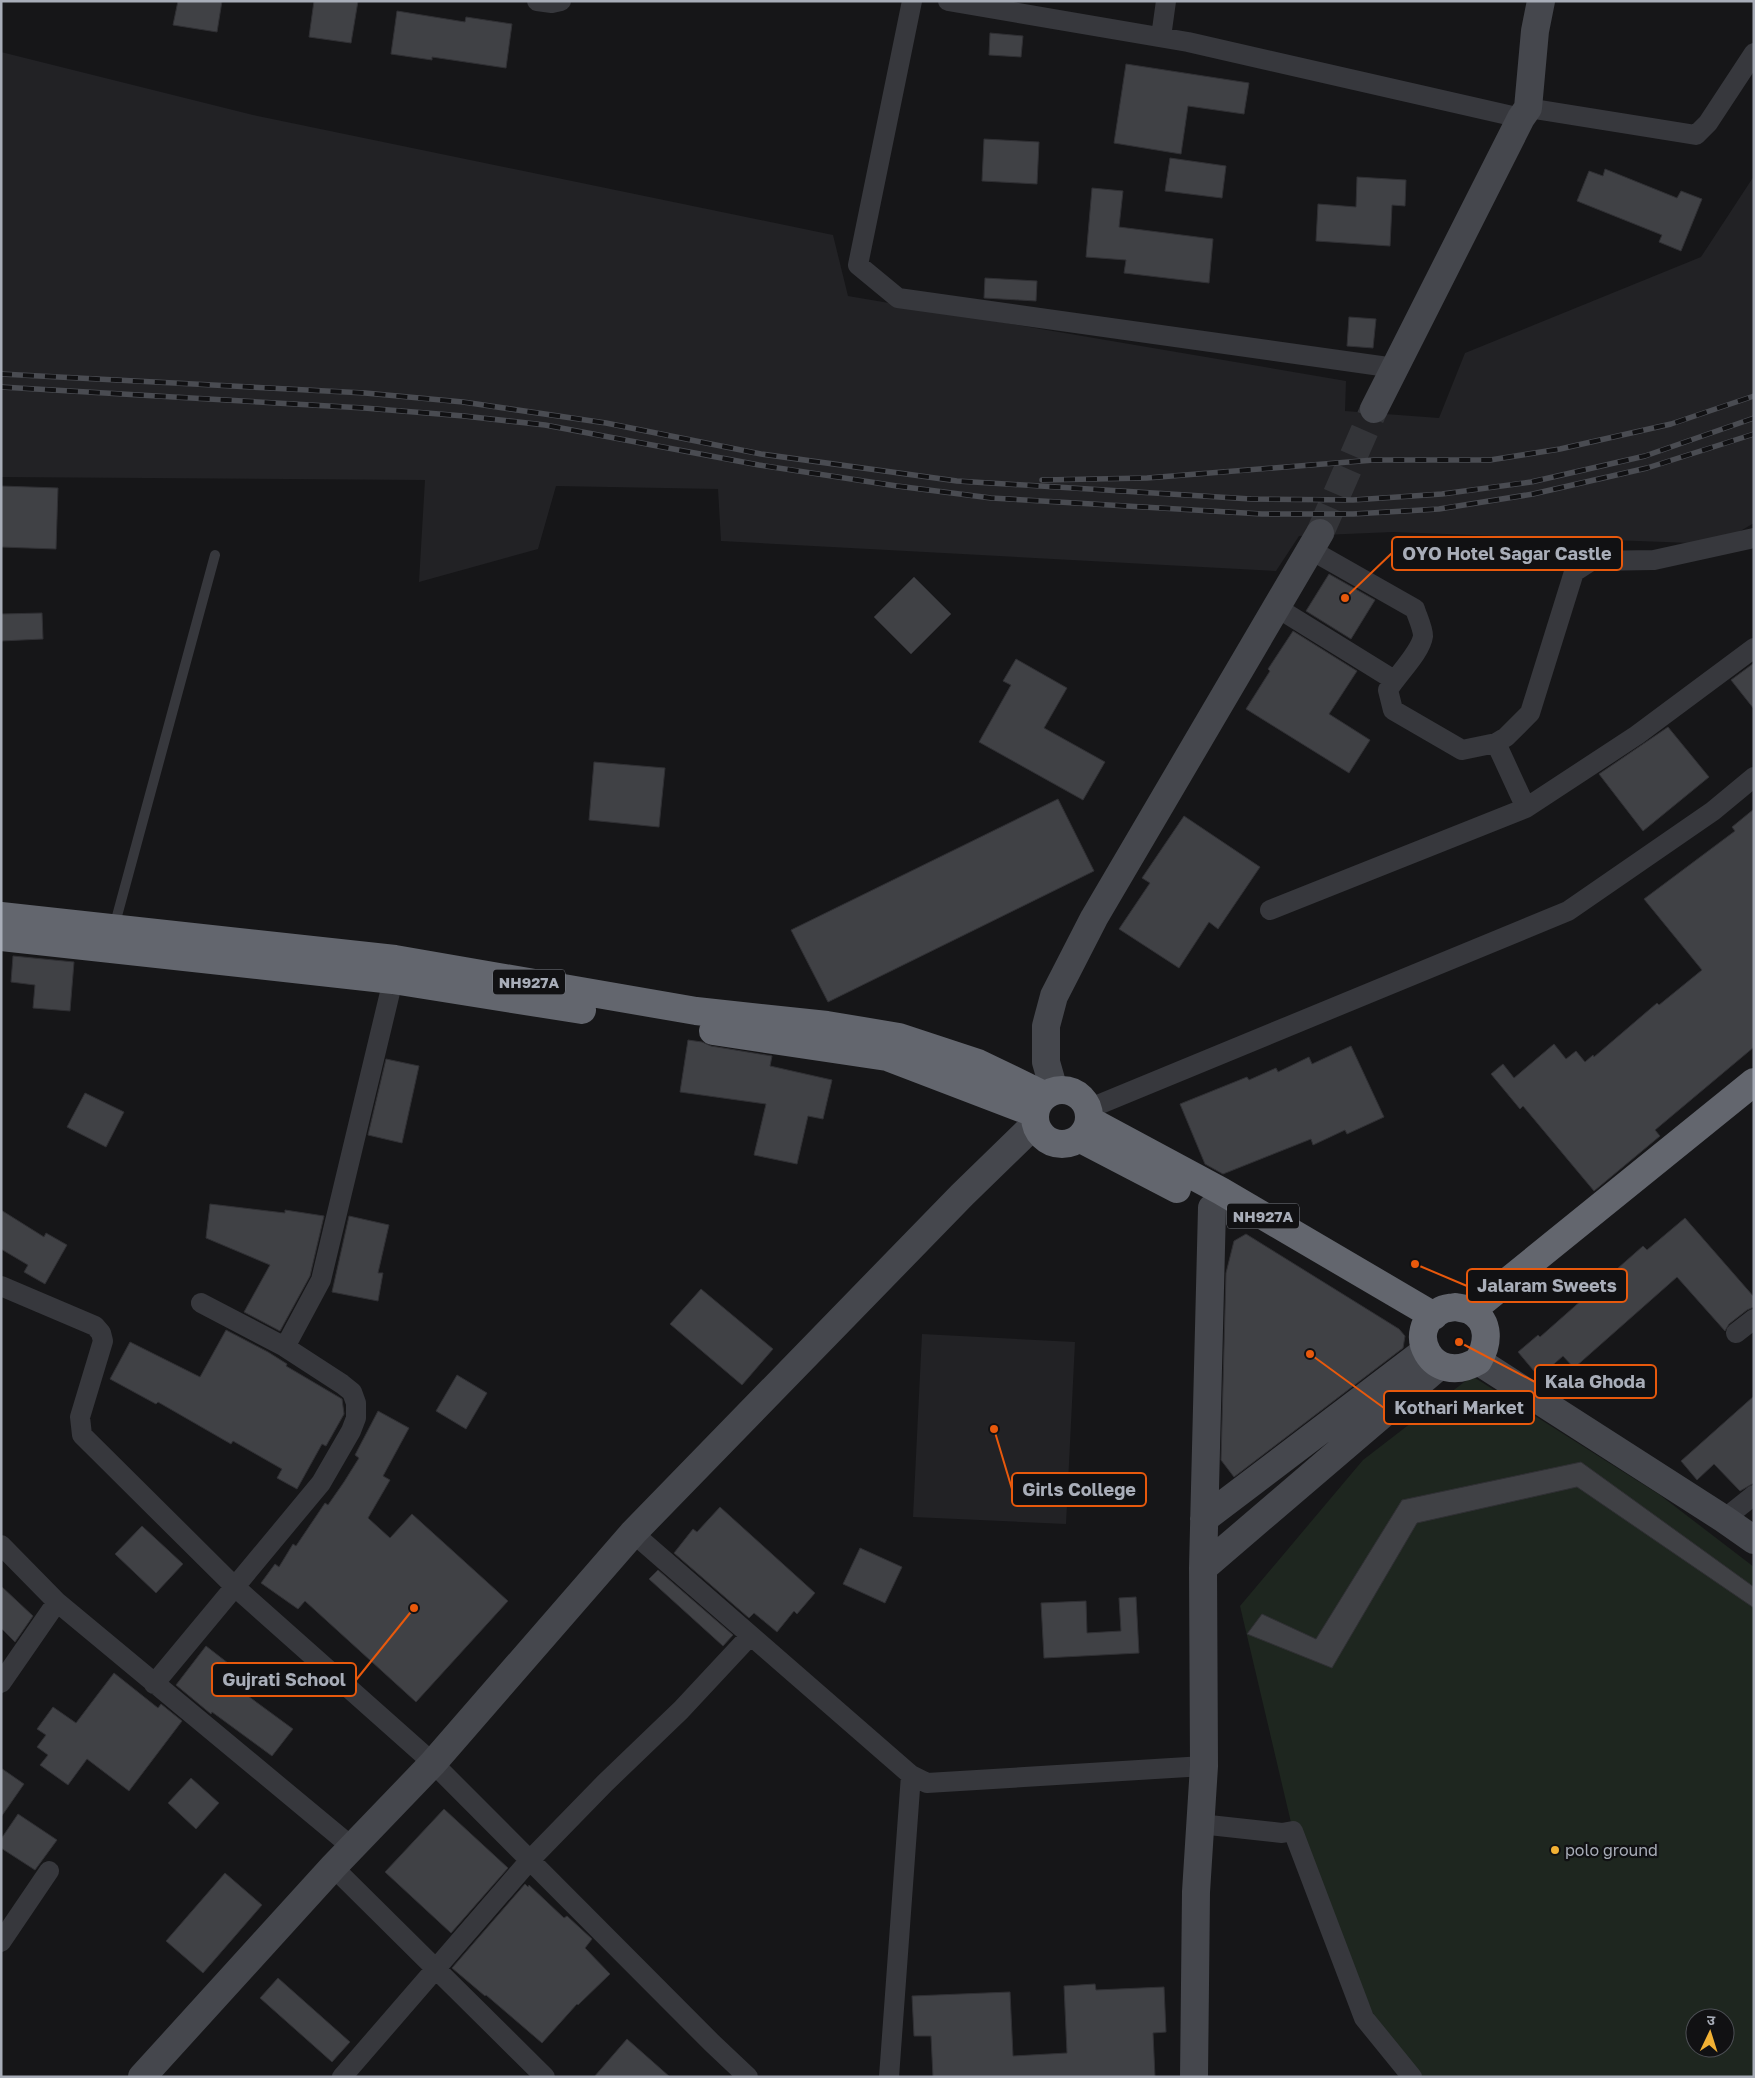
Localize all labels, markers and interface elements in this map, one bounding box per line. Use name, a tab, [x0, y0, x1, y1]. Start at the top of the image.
callout: OYO Hotel Sagar Castle	[1392, 537, 1622, 570]
text: OYO Hotel Sagar Castle	[1402, 542, 1612, 564]
road number: NH927A	[493, 970, 565, 994]
road number: NH927A	[1227, 1204, 1299, 1228]
callout: Jalaram Sweets	[1467, 1269, 1627, 1302]
text: Jalaram Sweets	[1477, 1274, 1617, 1296]
callout: Kala Ghoda	[1535, 1365, 1656, 1398]
text: Kala Ghoda	[1545, 1370, 1645, 1392]
callout: Kothari Market	[1384, 1391, 1534, 1424]
text: Kothari Market	[1394, 1396, 1524, 1418]
callout: Girls College	[1012, 1473, 1146, 1506]
text: Girls College	[1022, 1478, 1136, 1500]
callout: Gujrati School	[212, 1663, 356, 1696]
text: Gujrati School	[222, 1668, 346, 1690]
place label: polo ground	[1565, 1840, 1658, 1860]
marker: polo ground	[1549, 1844, 1561, 1856]
north arrow	[1685, 2008, 1735, 2058]
text: उ	[1706, 2011, 1716, 2028]

